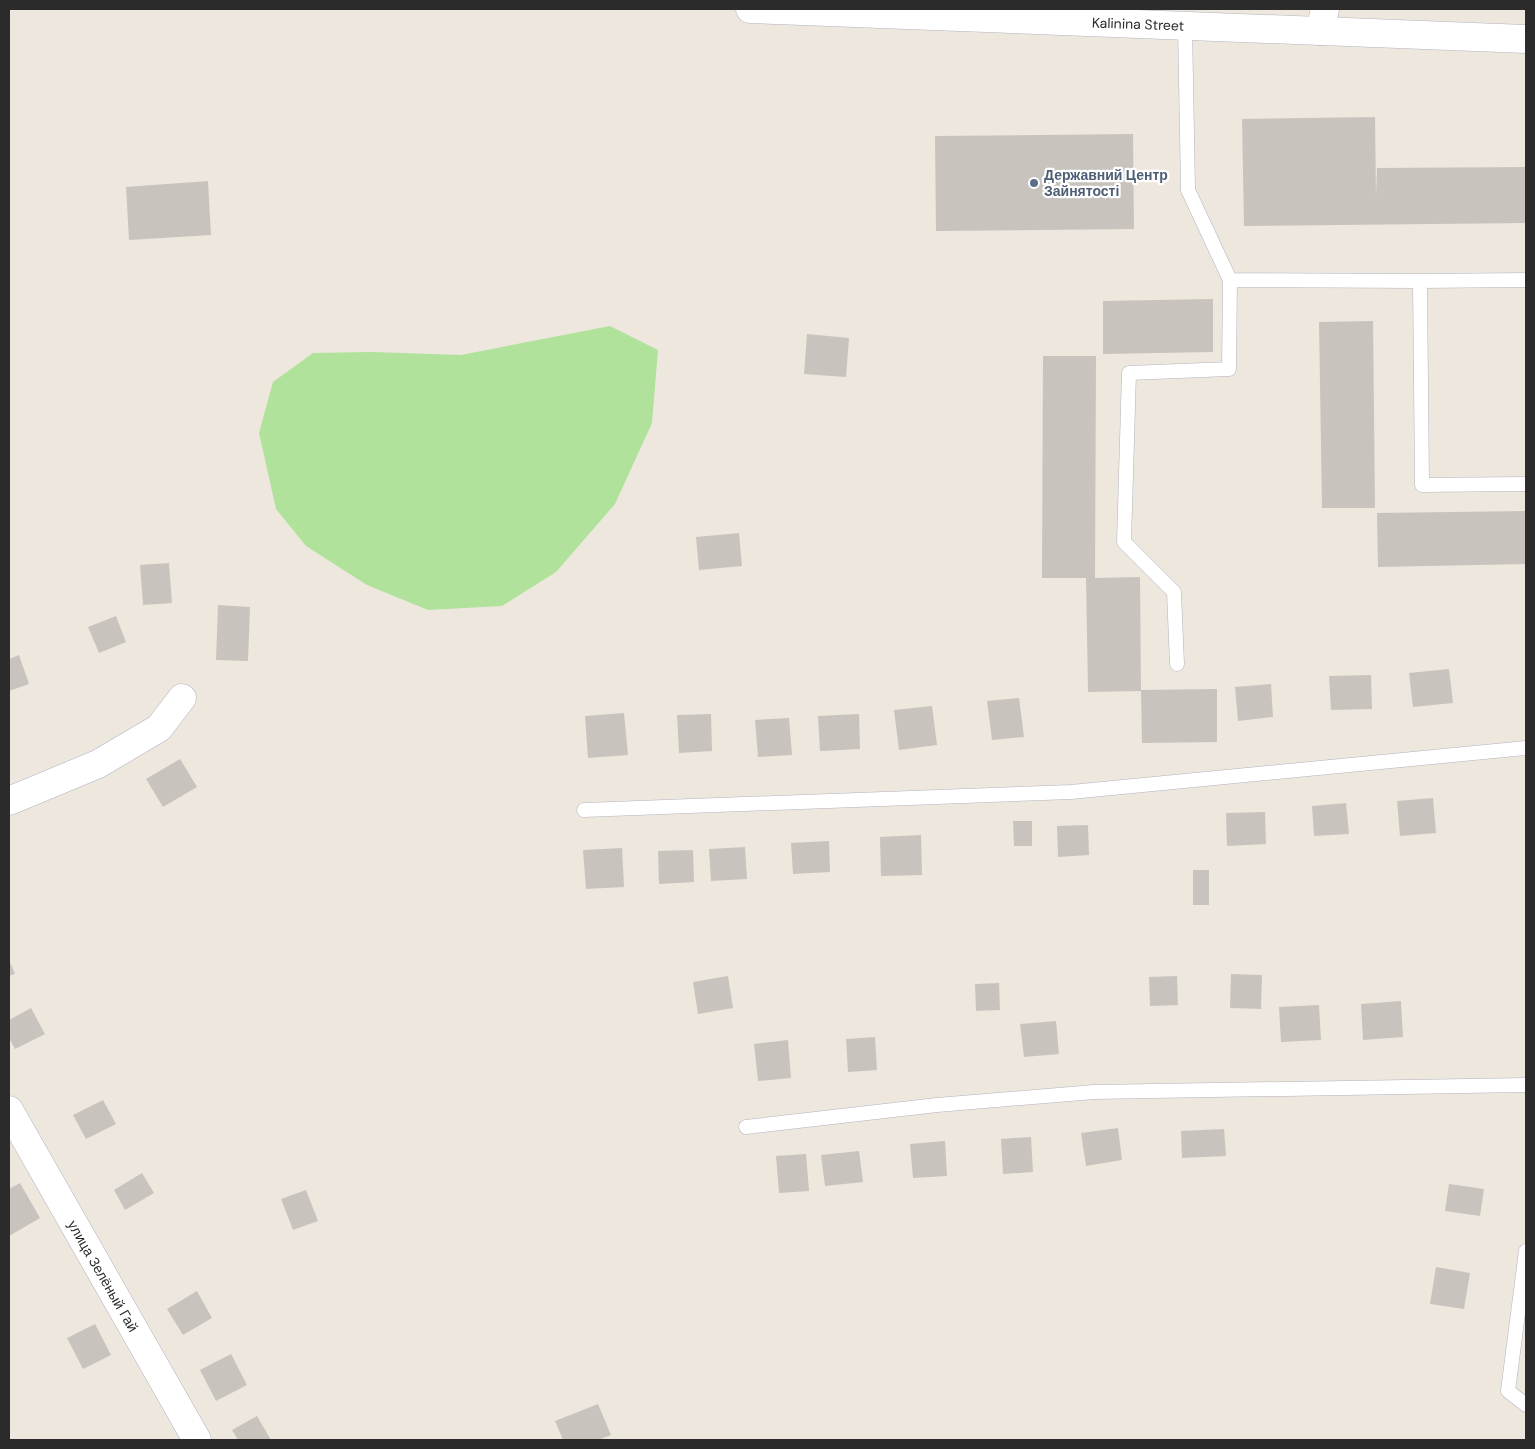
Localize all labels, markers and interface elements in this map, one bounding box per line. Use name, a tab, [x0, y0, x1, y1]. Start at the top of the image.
street label: Kalinina Street	[1092, 13, 1184, 35]
place label: Державний Центр Зайнятості	[1044, 166, 1168, 200]
marker: Державний Центр Зайнятості	[1028, 177, 1040, 189]
street label: улица Зелёный Гай	[64, 1217, 142, 1335]

